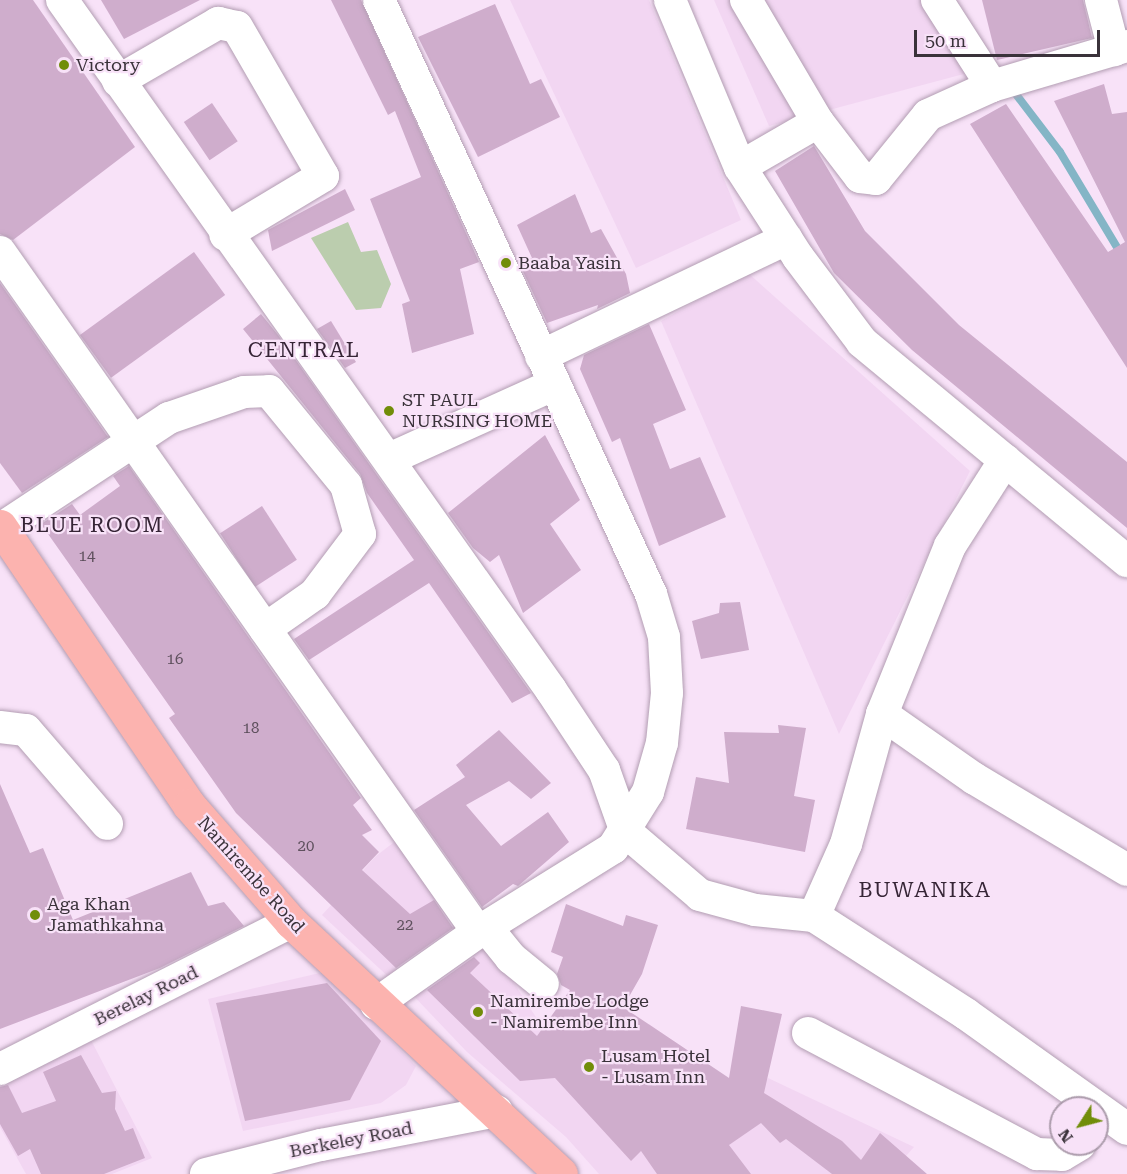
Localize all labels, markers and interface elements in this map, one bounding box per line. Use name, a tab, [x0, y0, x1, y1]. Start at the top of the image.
scale bar	[917, 18, 1103, 56]
text: 50 m	[925, 30, 966, 51]
place label: Victory	[76, 54, 140, 76]
marker: Victory	[57, 58, 71, 72]
place label: Baaba Yasin	[518, 252, 622, 274]
marker: Baaba Yasin	[499, 256, 513, 270]
district label: CENTRAL	[248, 337, 360, 363]
place label: ST PAUL NURSING HOME	[402, 390, 552, 432]
marker: ST PAUL NURSING HOME	[380, 402, 398, 420]
district label: BLUE ROOM	[20, 512, 164, 538]
house number: 14	[79, 548, 95, 566]
house number: 16	[167, 651, 183, 669]
house number: 18	[243, 720, 259, 738]
street label: Namirembe Road	[193, 812, 309, 938]
house number: 20	[298, 838, 314, 856]
district label: BUWANIKA	[858, 877, 992, 903]
place label: Aga Khan Jamathkahna	[47, 894, 164, 936]
marker: Aga Khan Jamathkahna	[28, 908, 42, 922]
house number: 22	[397, 917, 413, 935]
street label: Berelay Road	[90, 961, 202, 1031]
place label: Namirembe Lodge - Namirembe Inn	[490, 991, 649, 1034]
marker: Namirembe Lodge - Namirembe Inn	[471, 1005, 485, 1019]
place label: Lusam Hotel - Lusam Inn	[601, 1046, 710, 1088]
marker: Lusam Hotel - Lusam Inn	[582, 1060, 596, 1074]
north arrow	[1049, 1096, 1109, 1156]
street label: Berkeley Road	[288, 1118, 414, 1162]
text: N	[1054, 1125, 1077, 1146]

